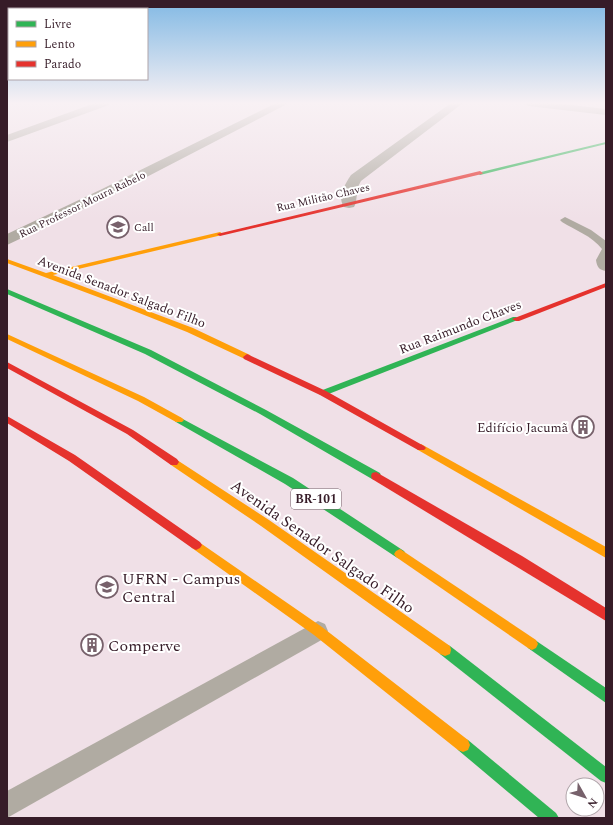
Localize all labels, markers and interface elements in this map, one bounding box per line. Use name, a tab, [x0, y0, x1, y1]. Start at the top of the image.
legend	[8, 8, 148, 80]
text: Livre	[44, 15, 72, 34]
text: Lento	[44, 35, 75, 54]
text: Parado	[44, 55, 81, 74]
street label: Rua Professor Moura Rabelo	[16, 166, 148, 243]
street label: Rua Militão Chaves	[275, 178, 371, 216]
school or university icon: Call	[105, 214, 131, 240]
place label: Call	[134, 219, 154, 236]
street label: Avenida Senador Salgado Filho	[35, 251, 209, 333]
street label: Rua Raimundo Chaves	[396, 294, 524, 360]
building icon: Edifício Jacumã	[570, 414, 596, 440]
place label: Edifício Jacumã	[477, 418, 569, 438]
street label: Avenida Senador Salgado Filho	[225, 474, 419, 620]
road number: BR-101	[291, 489, 341, 509]
place label: UFRN - Campus Central	[122, 567, 240, 609]
school or university icon: UFRN - Campus Central	[94, 574, 120, 600]
building icon: Comperve	[79, 632, 105, 658]
place label: Comperve	[108, 634, 181, 658]
north arrow	[565, 777, 605, 817]
text: N	[583, 794, 602, 812]

